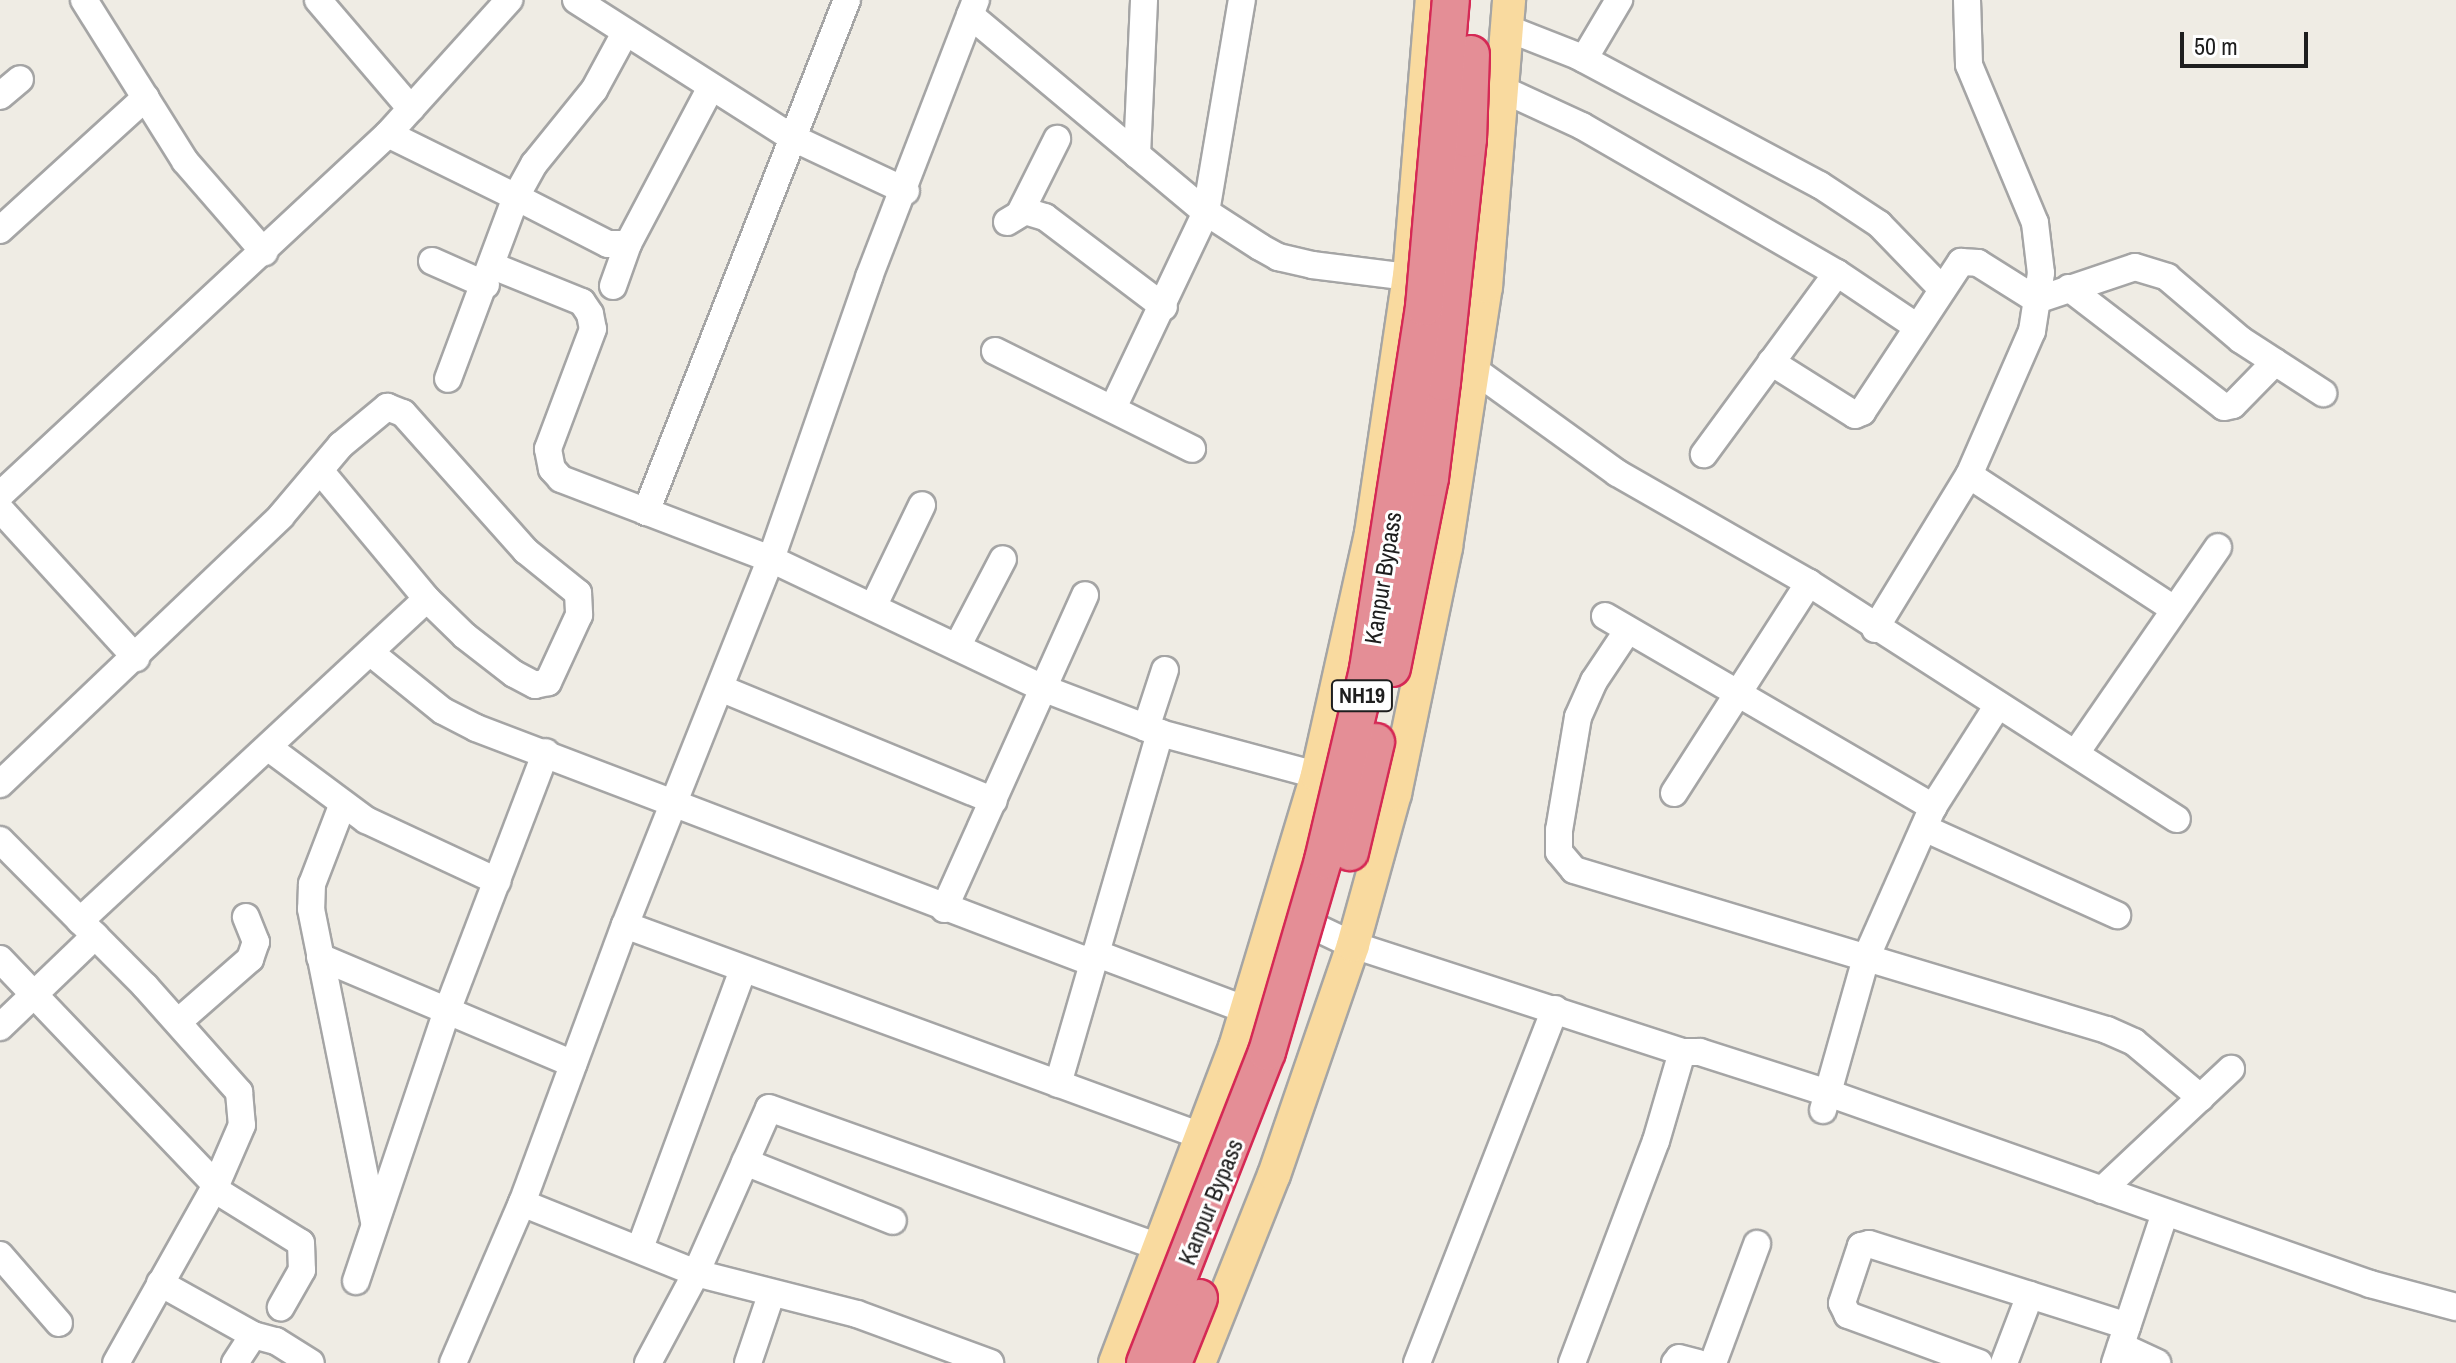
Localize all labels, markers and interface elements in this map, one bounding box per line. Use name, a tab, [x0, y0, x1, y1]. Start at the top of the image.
scale bar	[2184, 16, 2312, 66]
text: 50 m	[2194, 30, 2238, 62]
street label: Kanpur Bypass	[1358, 510, 1408, 646]
road number: NH19	[1330, 678, 1394, 714]
street label: Kanpur Bypass	[1173, 1135, 1249, 1269]

